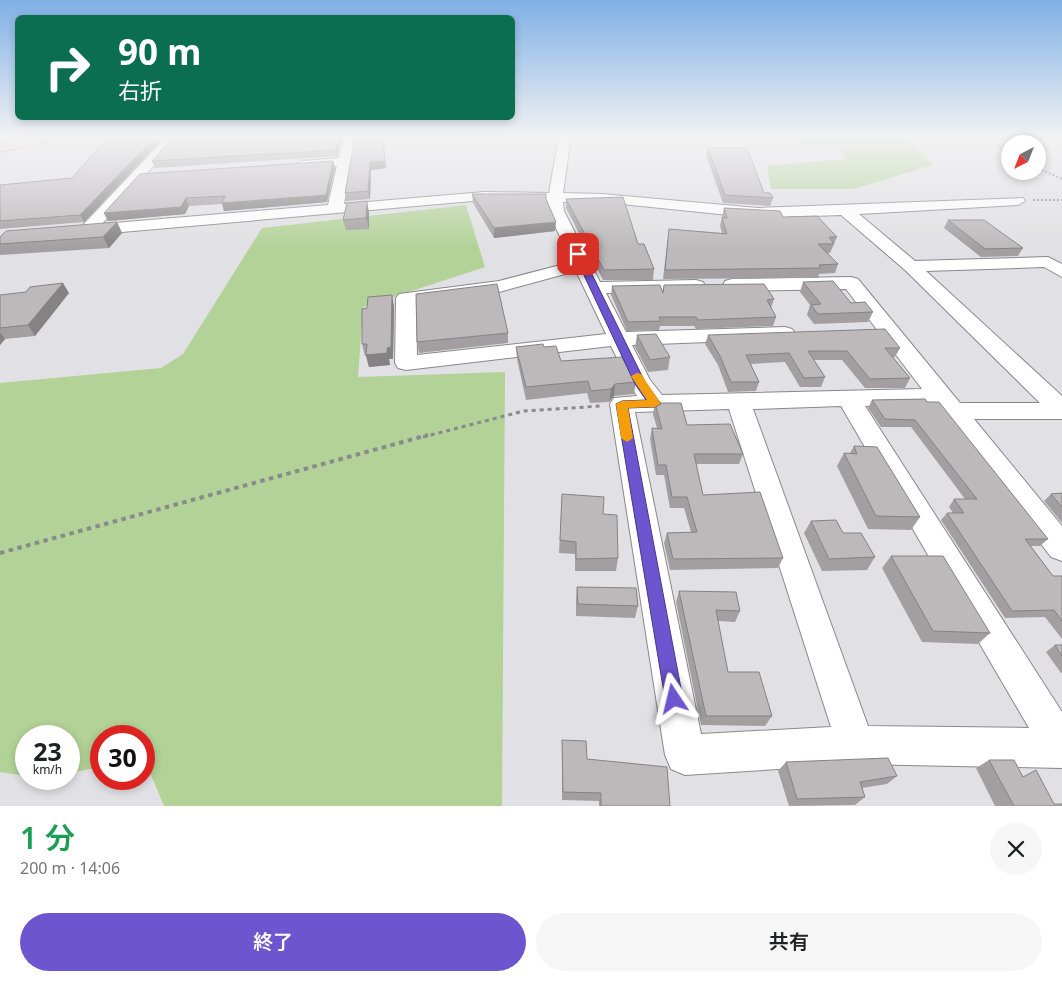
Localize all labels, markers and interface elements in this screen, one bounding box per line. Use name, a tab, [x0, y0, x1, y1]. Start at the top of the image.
text: 90 m	[118, 28, 201, 75]
icon: right	[35, 35, 100, 100]
text: 右折	[118, 75, 162, 105]
north arrow	[1001, 135, 1046, 180]
map controls	[1001, 135, 1046, 180]
pin	[557, 233, 599, 275]
icon: arrive	[564, 240, 592, 268]
position arrow	[647, 672, 699, 724]
speed limit sign: 30	[90, 725, 155, 790]
text: 23	[33, 734, 62, 768]
text: km/h	[33, 761, 62, 778]
text: 1 分	[20, 817, 75, 858]
button: close	[990, 823, 1042, 875]
text: 200 m · 14:06	[20, 857, 120, 879]
button: 終了	[20, 913, 526, 971]
button: 共有	[536, 913, 1042, 971]

